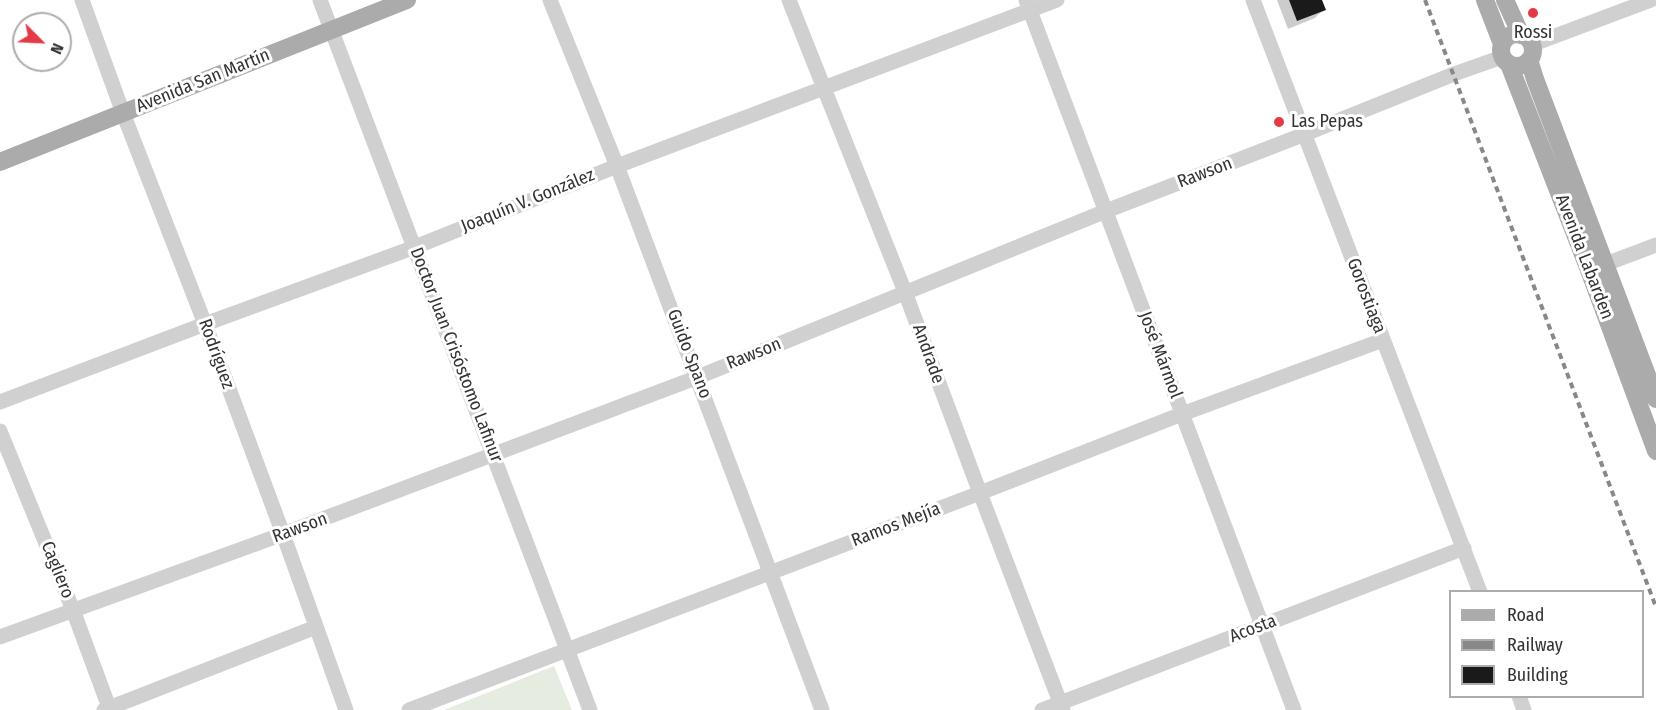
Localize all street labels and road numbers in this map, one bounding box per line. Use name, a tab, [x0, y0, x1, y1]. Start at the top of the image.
street label: Avenida San Martín	[133, 44, 273, 118]
street label: Rawson	[1175, 153, 1235, 193]
street label: Joaquín V. González	[458, 164, 598, 238]
street label: Avenida Labarden	[1550, 192, 1618, 322]
street label: Doctor Juan Crisóstomo Lafinur	[405, 244, 507, 466]
street label: Gorostiaga	[1342, 255, 1390, 337]
street label: Guido Spano	[662, 306, 716, 402]
street label: José Mármol	[1134, 309, 1186, 401]
street label: Rodríguez	[193, 316, 239, 392]
street label: Andrade	[907, 321, 949, 387]
street label: Rawson	[724, 333, 784, 375]
street label: Ramos Mejía	[848, 498, 944, 552]
street label: Rawson	[270, 508, 330, 548]
street label: Cagliero	[36, 538, 78, 602]
street label: Acosta	[1226, 610, 1280, 648]

